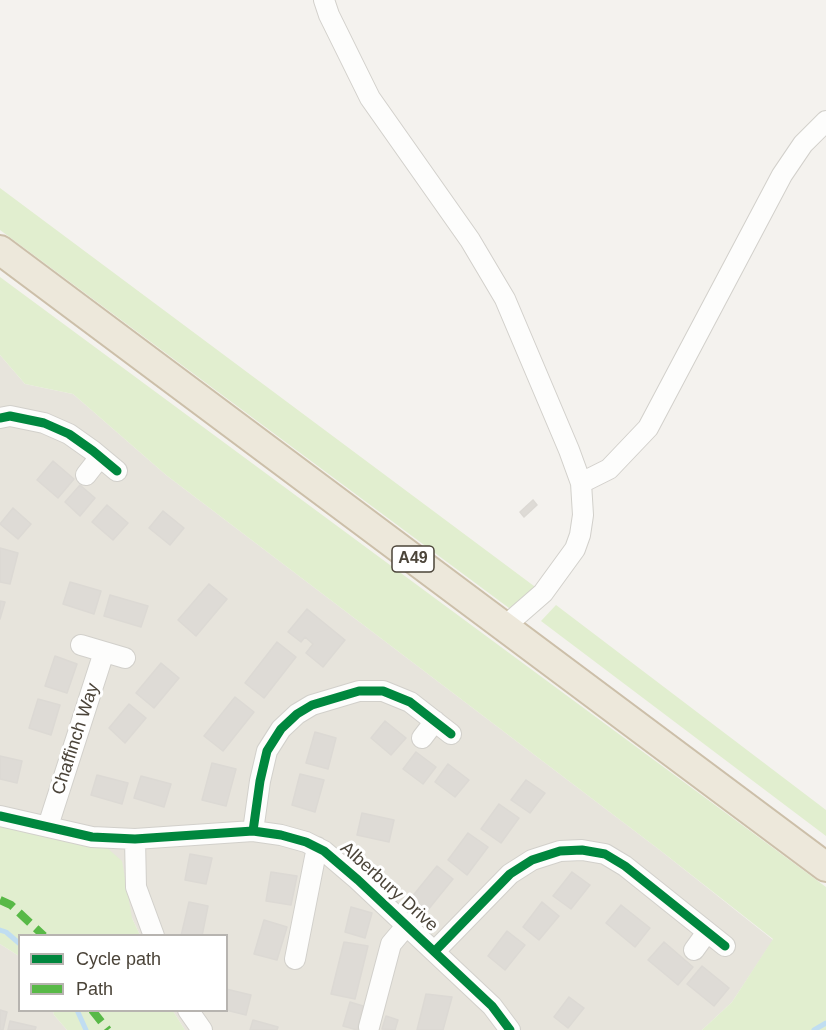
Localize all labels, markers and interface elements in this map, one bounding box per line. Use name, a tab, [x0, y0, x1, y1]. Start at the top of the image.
road number: A49	[392, 546, 434, 572]
street label: Chaffinch Way	[48, 680, 104, 798]
street label: Alberbury Drive	[336, 837, 442, 937]
legend	[18, 934, 228, 1012]
text: Cycle path	[76, 949, 161, 969]
text: Path	[76, 979, 113, 999]

